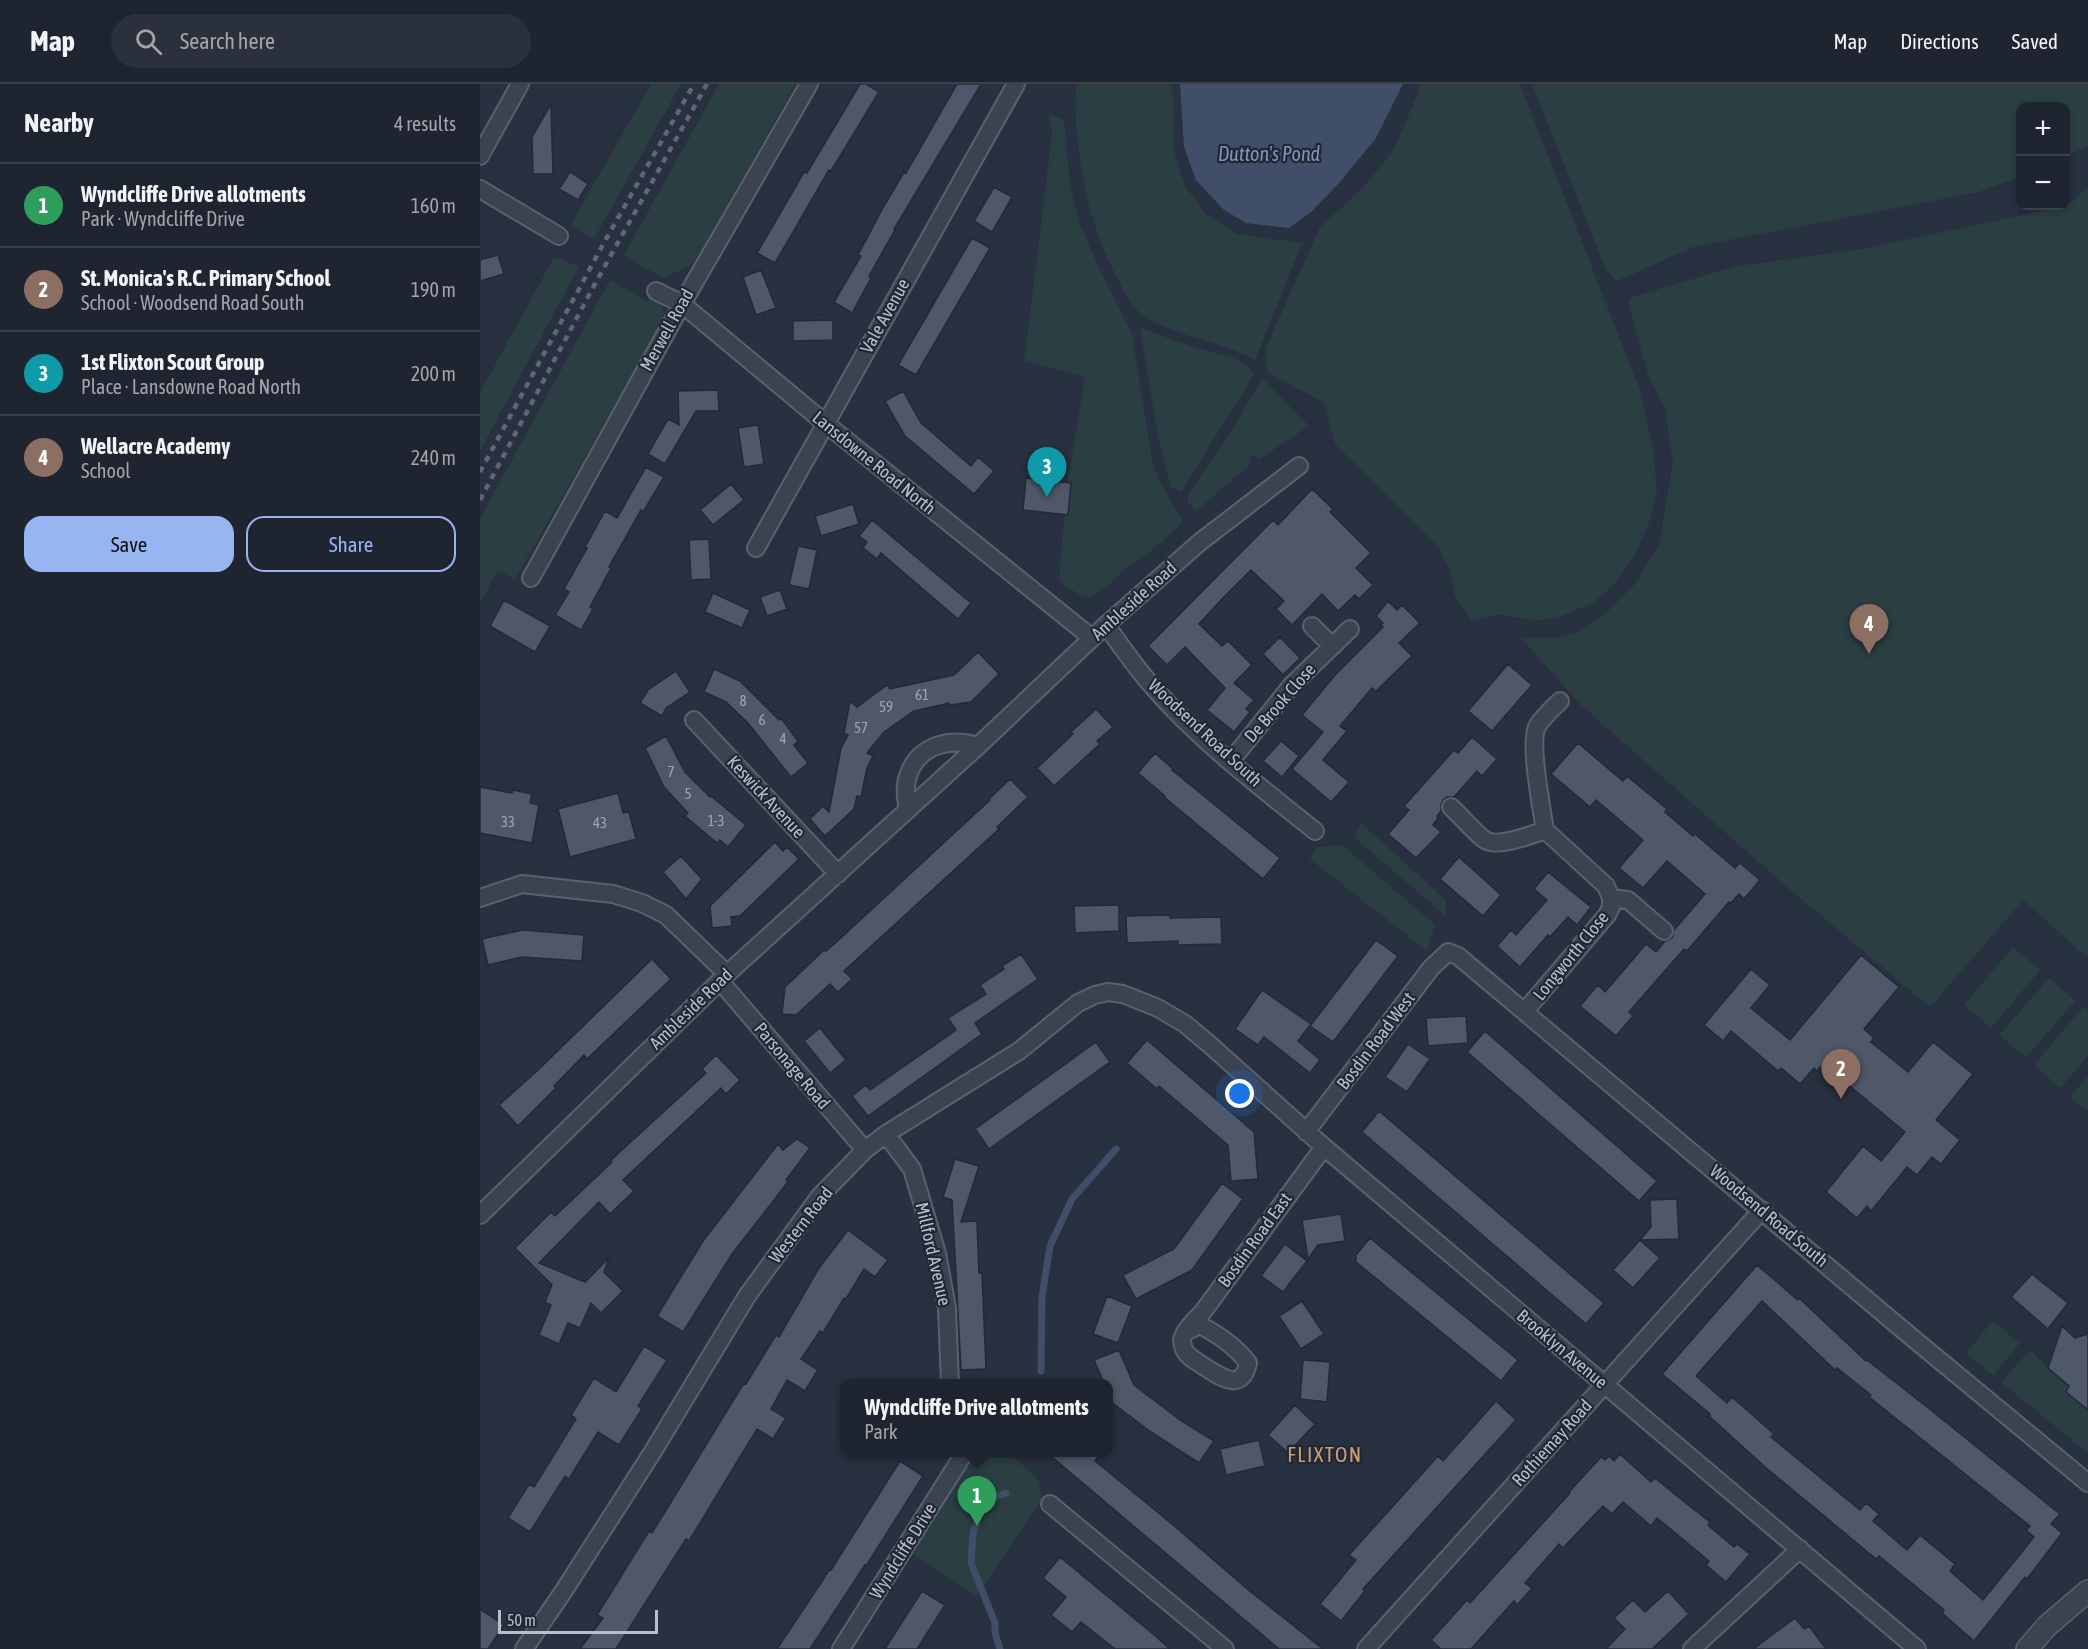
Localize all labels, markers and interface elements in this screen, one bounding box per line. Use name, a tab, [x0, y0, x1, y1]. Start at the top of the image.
search box	[111, 14, 531, 68]
text: Map	[30, 25, 75, 57]
icon: search	[132, 25, 165, 58]
text: Search here	[180, 28, 275, 54]
text: Map	[1833, 29, 1867, 53]
text: Directions	[1900, 29, 1979, 53]
text: Saved	[2012, 29, 2058, 53]
map controls	[2016, 102, 2070, 210]
button: +	[2016, 102, 2070, 156]
text: Nearby	[24, 108, 94, 138]
text: 4 results	[394, 112, 456, 135]
water label: Dutton's Pond	[1218, 142, 1321, 165]
button: −	[2016, 156, 2070, 210]
text: Wyndcliffe Drive allotments	[81, 181, 306, 207]
text: 1	[39, 194, 48, 217]
text: 160 m	[411, 194, 456, 217]
text: Park · Wyndcliffe Drive	[81, 207, 245, 230]
text: St. Monica's R.C. Primary School	[81, 265, 330, 291]
street label: Vale Avenue	[856, 275, 914, 357]
text: 2	[39, 278, 48, 301]
text: 190 m	[411, 278, 456, 301]
street label: Merwell Road	[635, 285, 698, 374]
text: School · Woodsend Road South	[81, 291, 304, 314]
text: 1st Flixton Scout Group	[81, 349, 264, 375]
text: 3	[39, 362, 48, 385]
text: 200 m	[411, 362, 456, 385]
text: Place · Lansdowne Road North	[81, 375, 301, 398]
street label: Lansdowne Road North	[809, 407, 940, 519]
text: Wellacre Academy	[81, 433, 230, 459]
text: 4	[39, 446, 48, 469]
text: 240 m	[411, 446, 456, 469]
pin: 3	[1028, 448, 1066, 497]
text: School	[81, 459, 131, 482]
button: Save	[24, 516, 234, 572]
button: Share	[246, 516, 456, 572]
street label: Ambleside Road	[1087, 557, 1180, 644]
pin: 4	[1850, 604, 1888, 654]
street label: De Brook Close	[1240, 659, 1320, 746]
street label: Woodsend Road South	[1144, 675, 1267, 791]
house number: 61	[915, 686, 929, 703]
house number: 8	[739, 692, 747, 709]
house number: 59	[879, 698, 893, 715]
house number: 6	[758, 711, 766, 728]
house number: 57	[854, 719, 868, 736]
house number: 4	[779, 730, 787, 747]
street label: Keswick Avenue	[723, 751, 810, 842]
house number: 7	[667, 763, 675, 780]
house number: 5	[684, 785, 692, 802]
house number: 1-3	[707, 812, 725, 829]
house number: 33	[501, 813, 515, 830]
house number: 43	[593, 814, 607, 831]
street label: Longworth Close	[1528, 907, 1613, 1004]
street label: Ambleside Road	[645, 964, 736, 1053]
street label: Bosdin Road West	[1332, 988, 1419, 1093]
street label: Parsonage Road	[750, 1018, 835, 1113]
pin: 2	[1822, 1050, 1860, 1099]
your location	[1225, 1079, 1254, 1108]
street label: Woodsend Road South	[1706, 1160, 1833, 1271]
street label: Western Road	[764, 1182, 837, 1267]
street label: Bosdin Road East	[1213, 1188, 1296, 1291]
street label: Millford Avenue	[911, 1200, 956, 1308]
street label: Brooklyn Avenue	[1513, 1305, 1612, 1393]
popup	[840, 1379, 1113, 1457]
text: Wyndcliffe Drive allotments	[864, 1394, 1089, 1420]
street label: Rothiemay Road	[1507, 1395, 1596, 1490]
text: Park	[864, 1420, 898, 1443]
district label: FLIXTON	[1287, 1442, 1363, 1466]
pin: 1	[958, 1476, 996, 1526]
street label: Wyndcliffe Drive	[865, 1499, 940, 1602]
scale bar	[498, 1607, 658, 1634]
text: 50 m	[507, 1611, 536, 1629]

